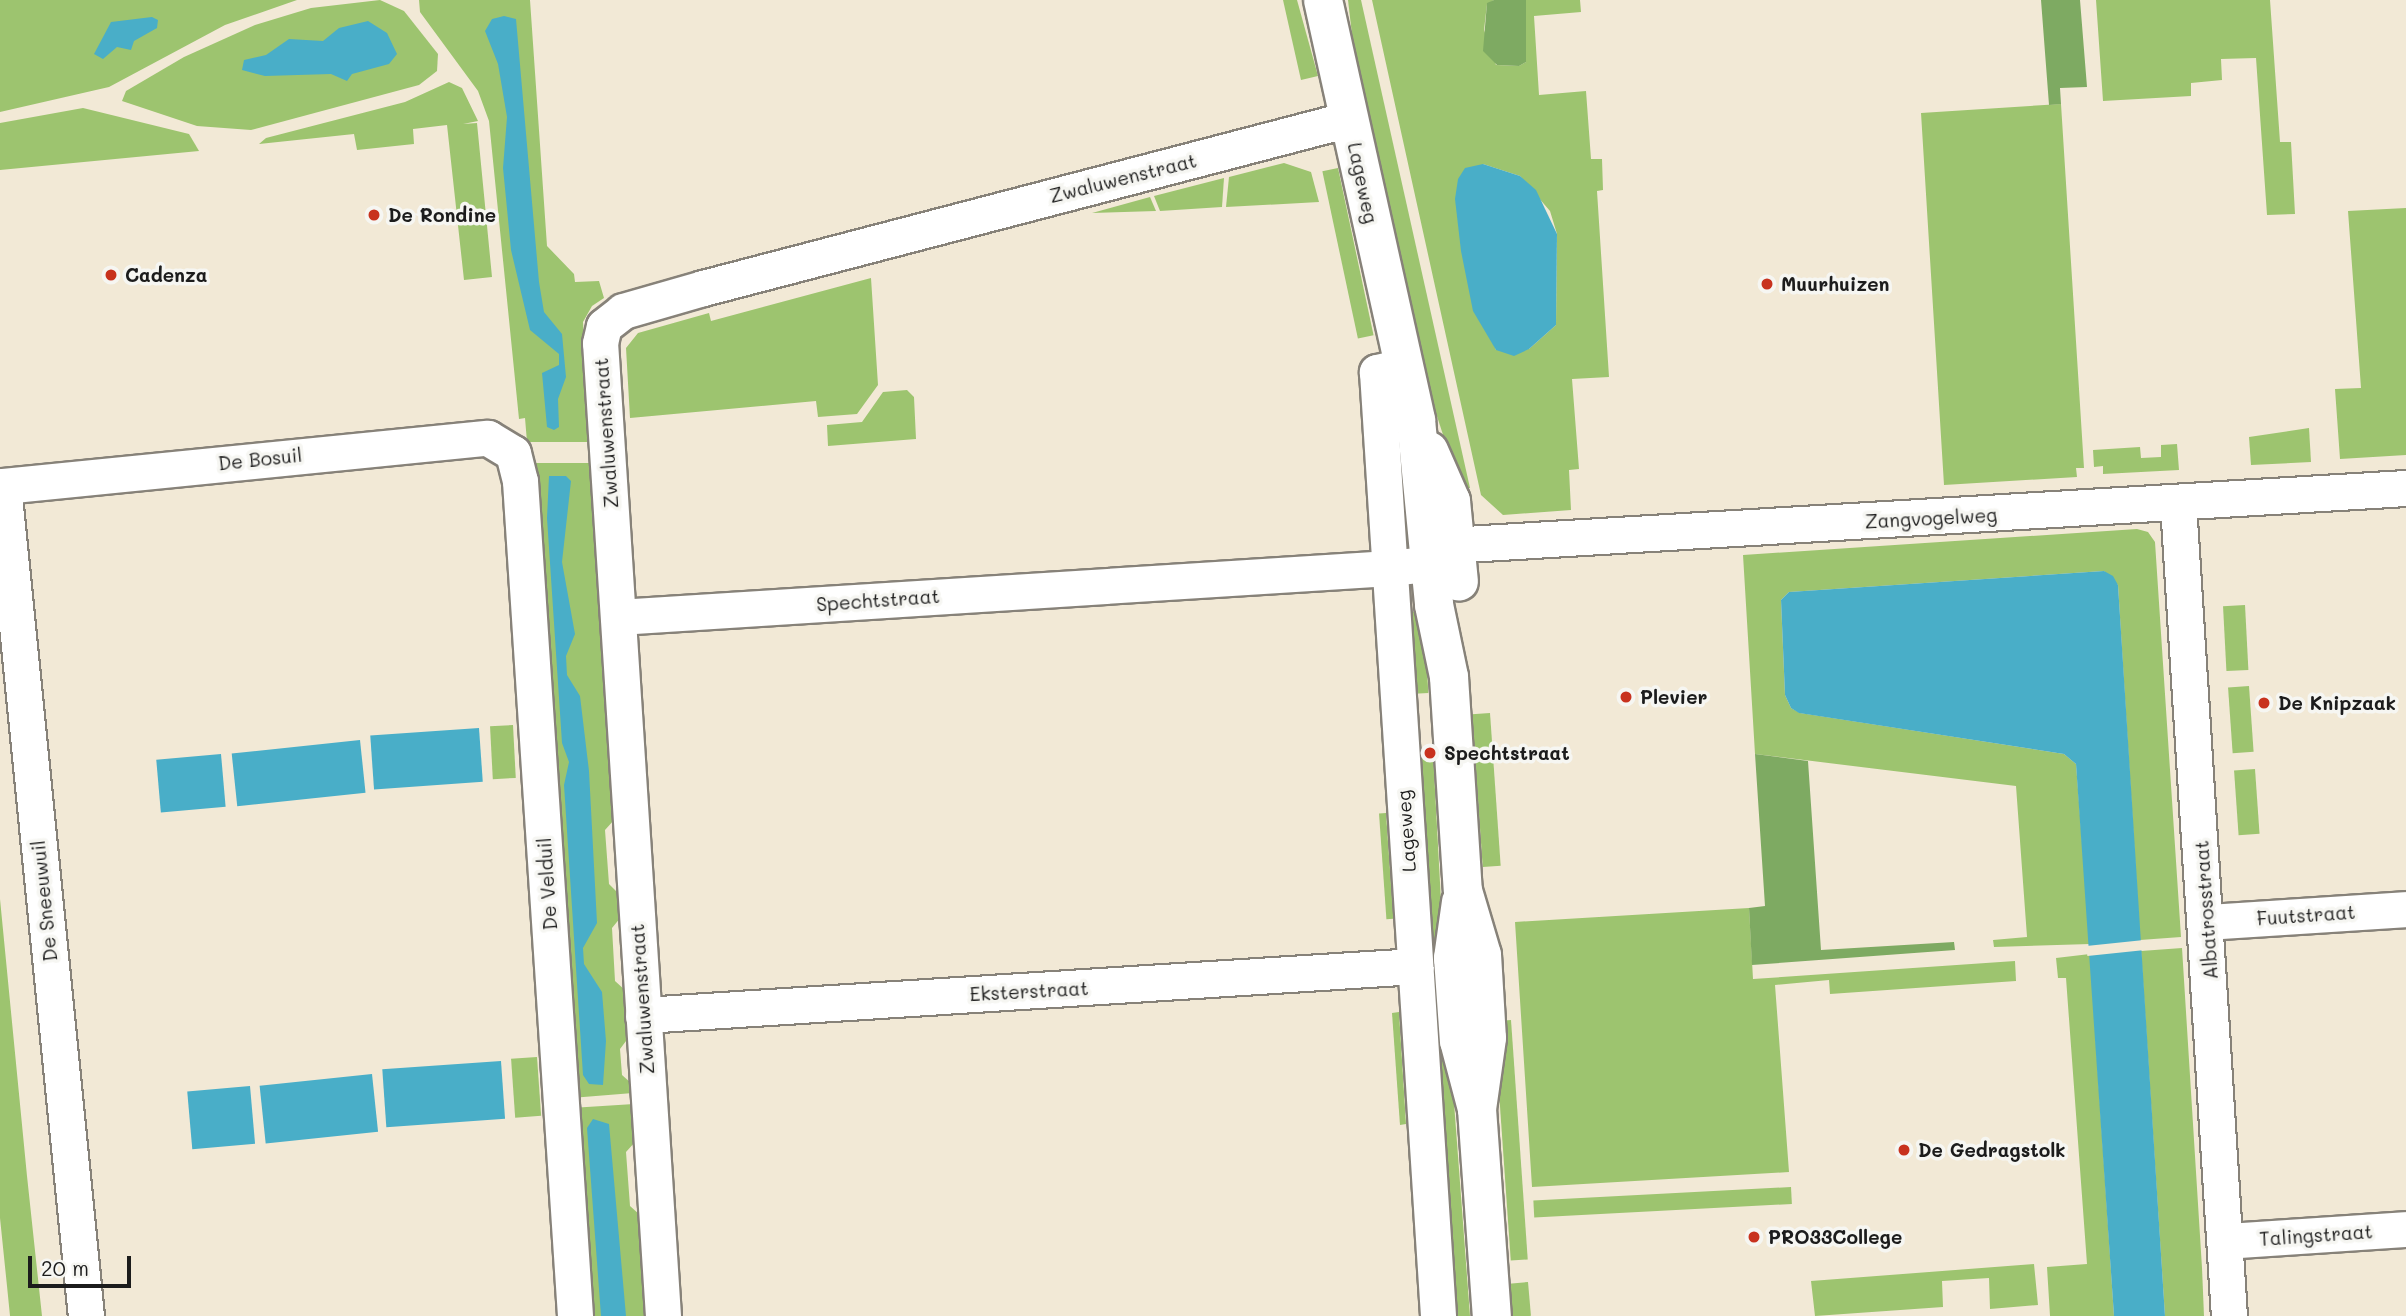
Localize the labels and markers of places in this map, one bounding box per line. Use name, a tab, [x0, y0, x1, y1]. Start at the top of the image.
place label: De Rondine	[388, 204, 496, 226]
marker: De Rondine	[366, 207, 382, 223]
place label: Cadenza	[125, 264, 207, 286]
marker: Cadenza	[103, 267, 119, 283]
place label: Muurhuizen	[1781, 273, 1889, 295]
marker: Muurhuizen	[1759, 276, 1775, 292]
place label: Plevier	[1640, 686, 1707, 708]
marker: Plevier	[1618, 689, 1634, 705]
place label: De Knipzaak	[2278, 692, 2396, 714]
marker: De Knipzaak	[2256, 695, 2272, 711]
place label: Spechtstraat	[1444, 742, 1570, 764]
marker: Spechtstraat	[1422, 745, 1438, 761]
place label: De Gedragstolk	[1918, 1139, 2066, 1161]
marker: De Gedragstolk	[1896, 1142, 1912, 1158]
place label: PRO33College	[1768, 1226, 1902, 1248]
marker: PRO33College	[1746, 1229, 1762, 1245]

